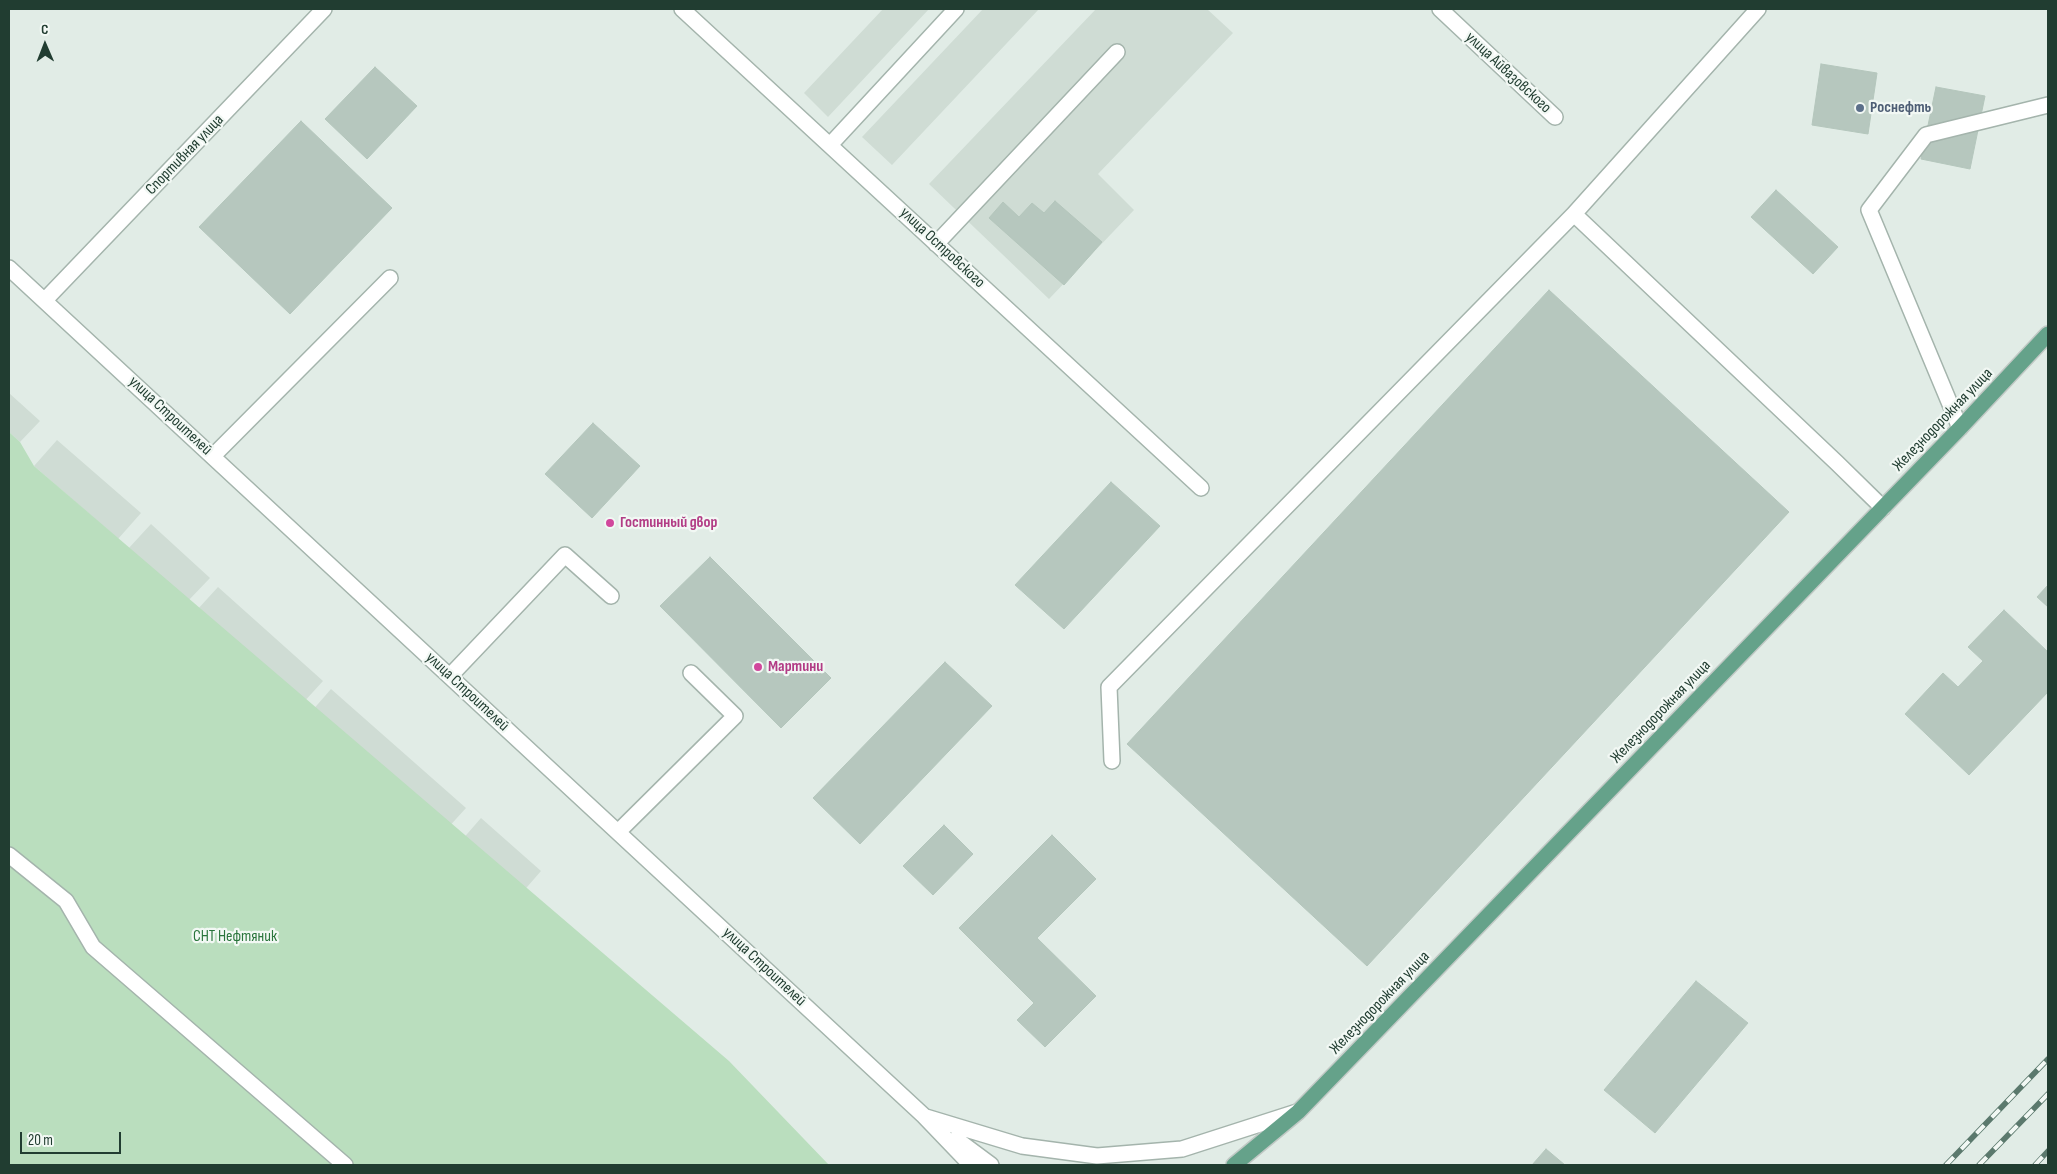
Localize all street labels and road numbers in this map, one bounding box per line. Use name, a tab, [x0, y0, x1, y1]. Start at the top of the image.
street label: улица Айвазовского	[1461, 28, 1555, 118]
street label: Спортивная улица	[142, 111, 228, 199]
street label: улица Островского	[895, 204, 989, 292]
street label: Железнодорожная улица	[1889, 364, 1997, 476]
street label: улица Строителей	[124, 372, 216, 460]
street label: улица Строителей	[421, 648, 513, 736]
street label: Железнодорожная улица	[1607, 656, 1715, 768]
street label: улица Строителей	[718, 923, 810, 1011]
street label: Железнодорожная улица	[1326, 947, 1434, 1059]

